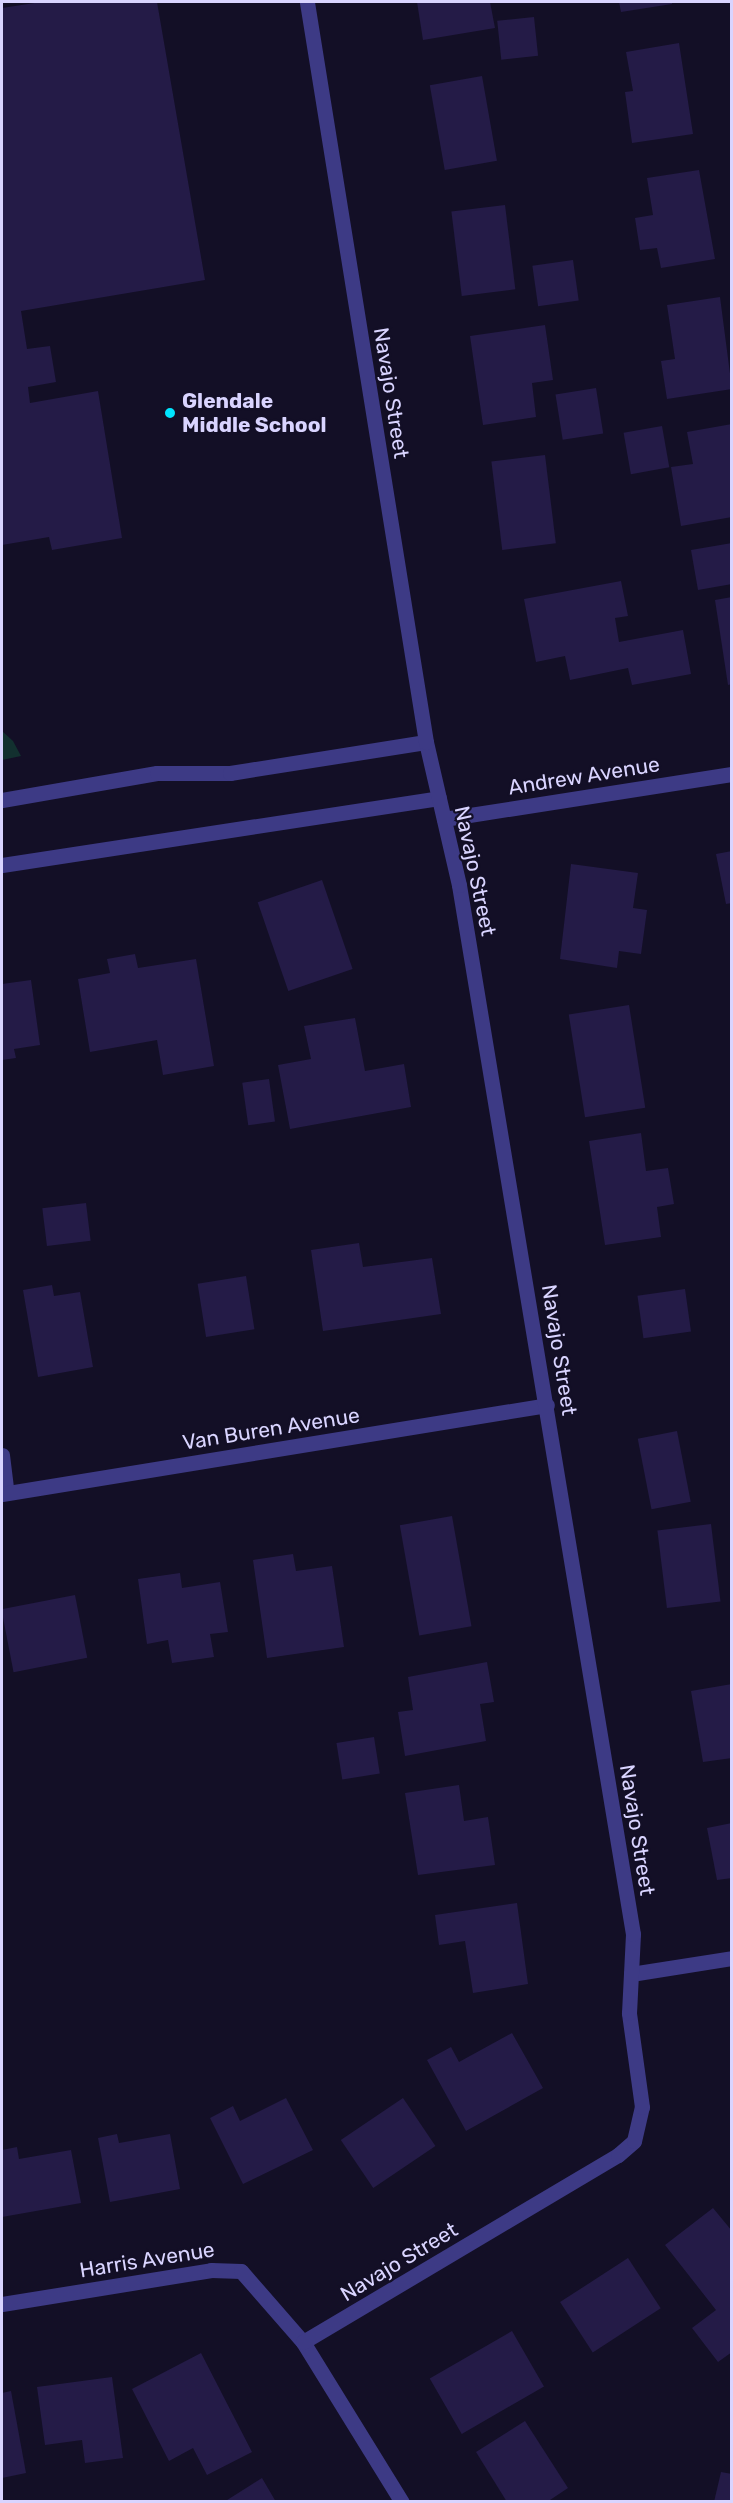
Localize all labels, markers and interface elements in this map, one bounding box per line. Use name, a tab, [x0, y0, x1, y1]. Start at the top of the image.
street label: Navajo Street	[368, 326, 414, 460]
place label: Glendale Middle School	[182, 388, 326, 438]
marker: Glendale Middle School	[163, 406, 177, 420]
street label: Andrew Avenue	[506, 752, 662, 800]
street label: Navajo Street	[449, 804, 501, 938]
street label: Navajo Street	[536, 1283, 582, 1417]
street label: Van Buren Avenue	[180, 1403, 362, 1455]
street label: Navajo Street	[614, 1763, 660, 1897]
street label: Navajo Street	[336, 2217, 462, 2307]
street label: Harris Avenue	[77, 2237, 217, 2283]

